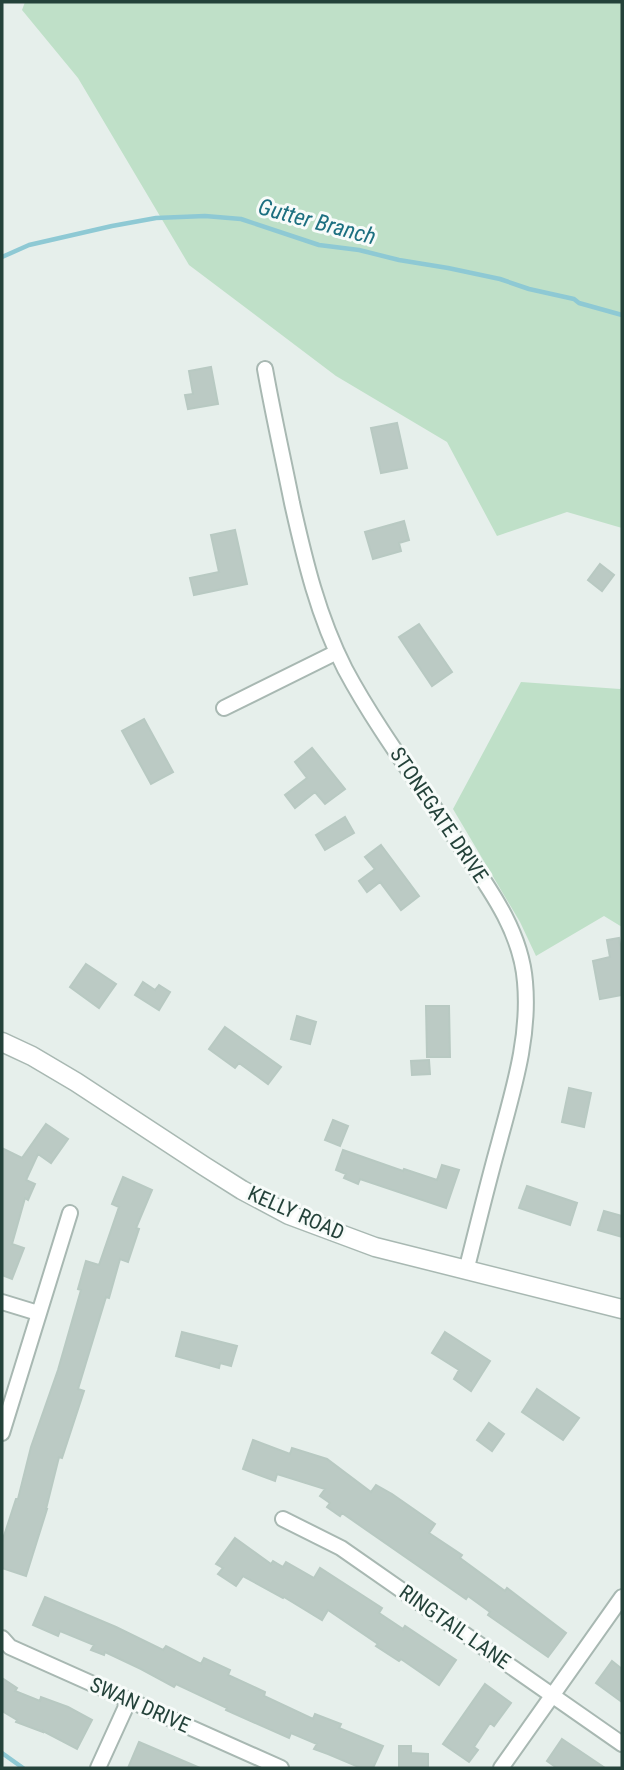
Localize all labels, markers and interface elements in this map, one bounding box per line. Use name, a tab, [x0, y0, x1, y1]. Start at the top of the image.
water label: Gutter Branch	[255, 193, 379, 251]
street label: STONEGATE DRIVE	[385, 743, 493, 887]
street label: KELLY ROAD	[244, 1181, 348, 1245]
street label: RINGTAIL LANE	[395, 1580, 515, 1674]
street label: SWAN DRIVE	[86, 1672, 194, 1738]

